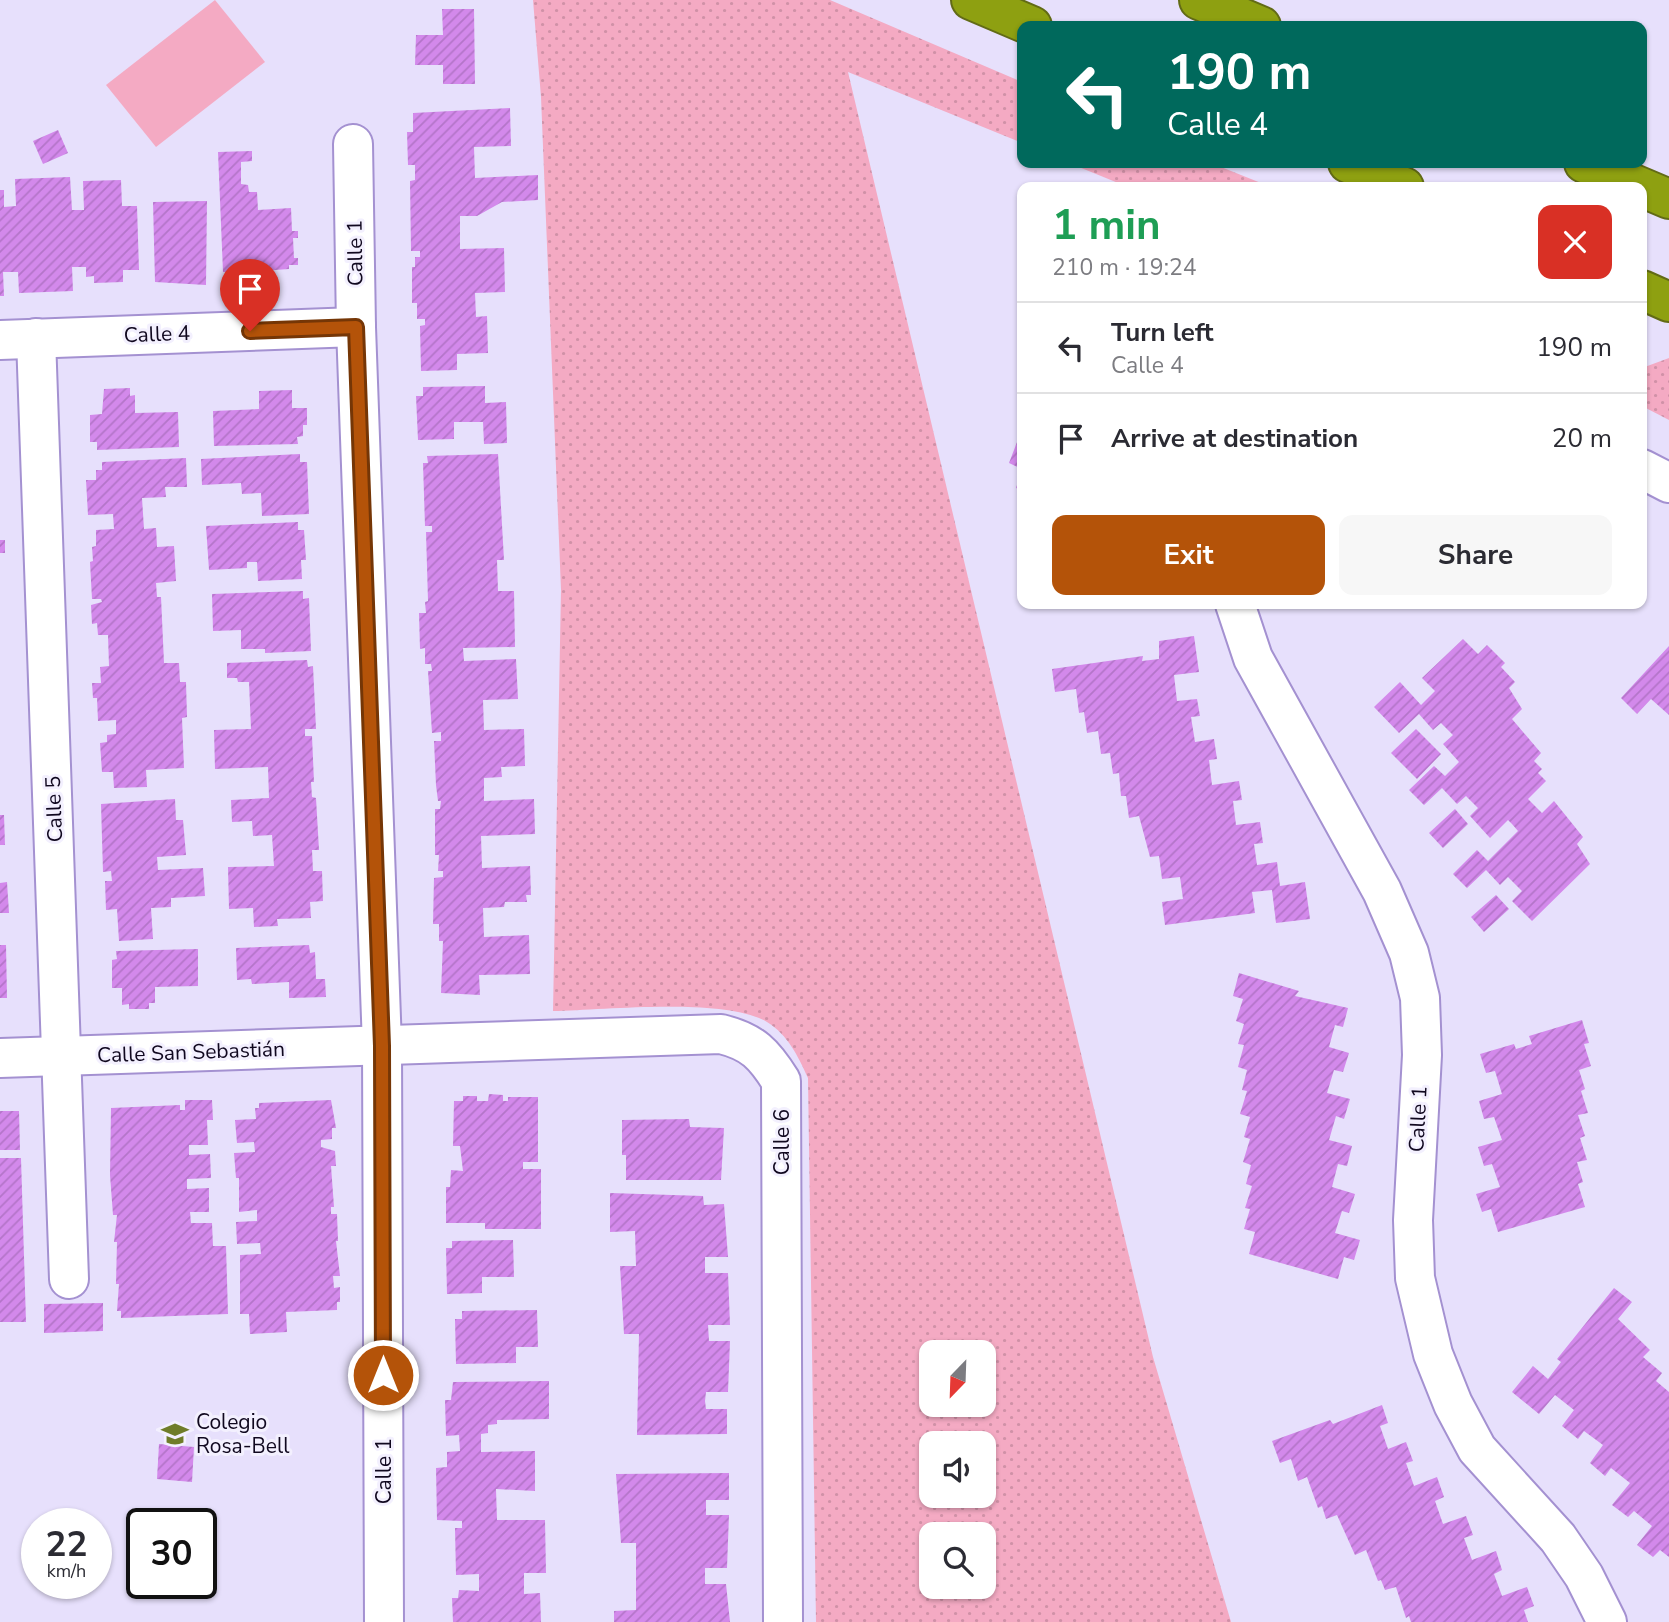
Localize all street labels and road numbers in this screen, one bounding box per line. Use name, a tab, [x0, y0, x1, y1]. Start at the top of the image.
street label: Calle 1	[340, 220, 370, 286]
street label: Calle 4	[123, 319, 191, 349]
street label: Calle 5	[39, 775, 69, 843]
street label: Calle San Sebastián	[97, 1035, 285, 1069]
street label: Calle 1	[1402, 1085, 1434, 1153]
street label: Calle 6	[768, 1109, 796, 1175]
street label: Calle 1	[370, 1438, 398, 1504]

